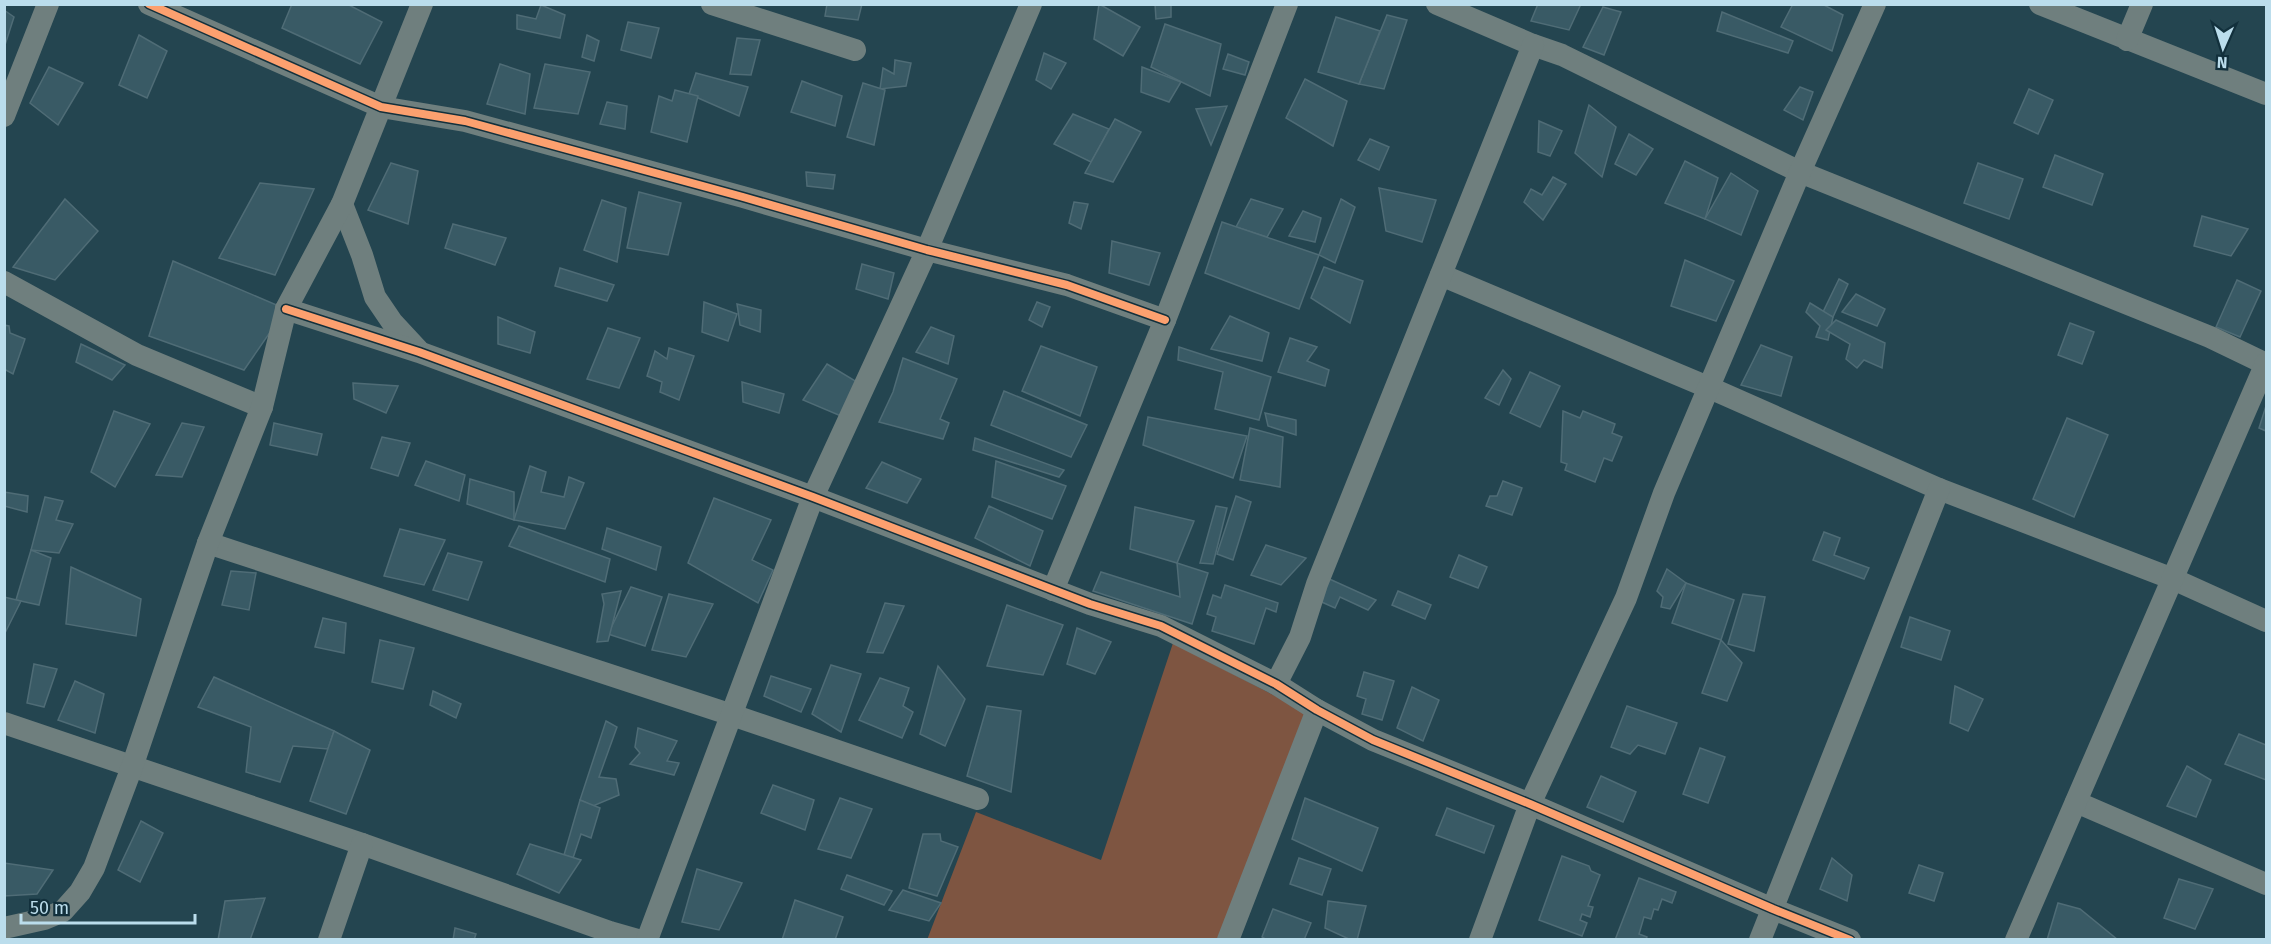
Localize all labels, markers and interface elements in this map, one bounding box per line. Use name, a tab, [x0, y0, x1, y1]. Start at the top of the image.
north arrow	[2193, 18, 2253, 78]
text: N	[2216, 53, 2228, 72]
scale bar	[21, 887, 195, 925]
text: 50 m	[30, 897, 69, 919]

